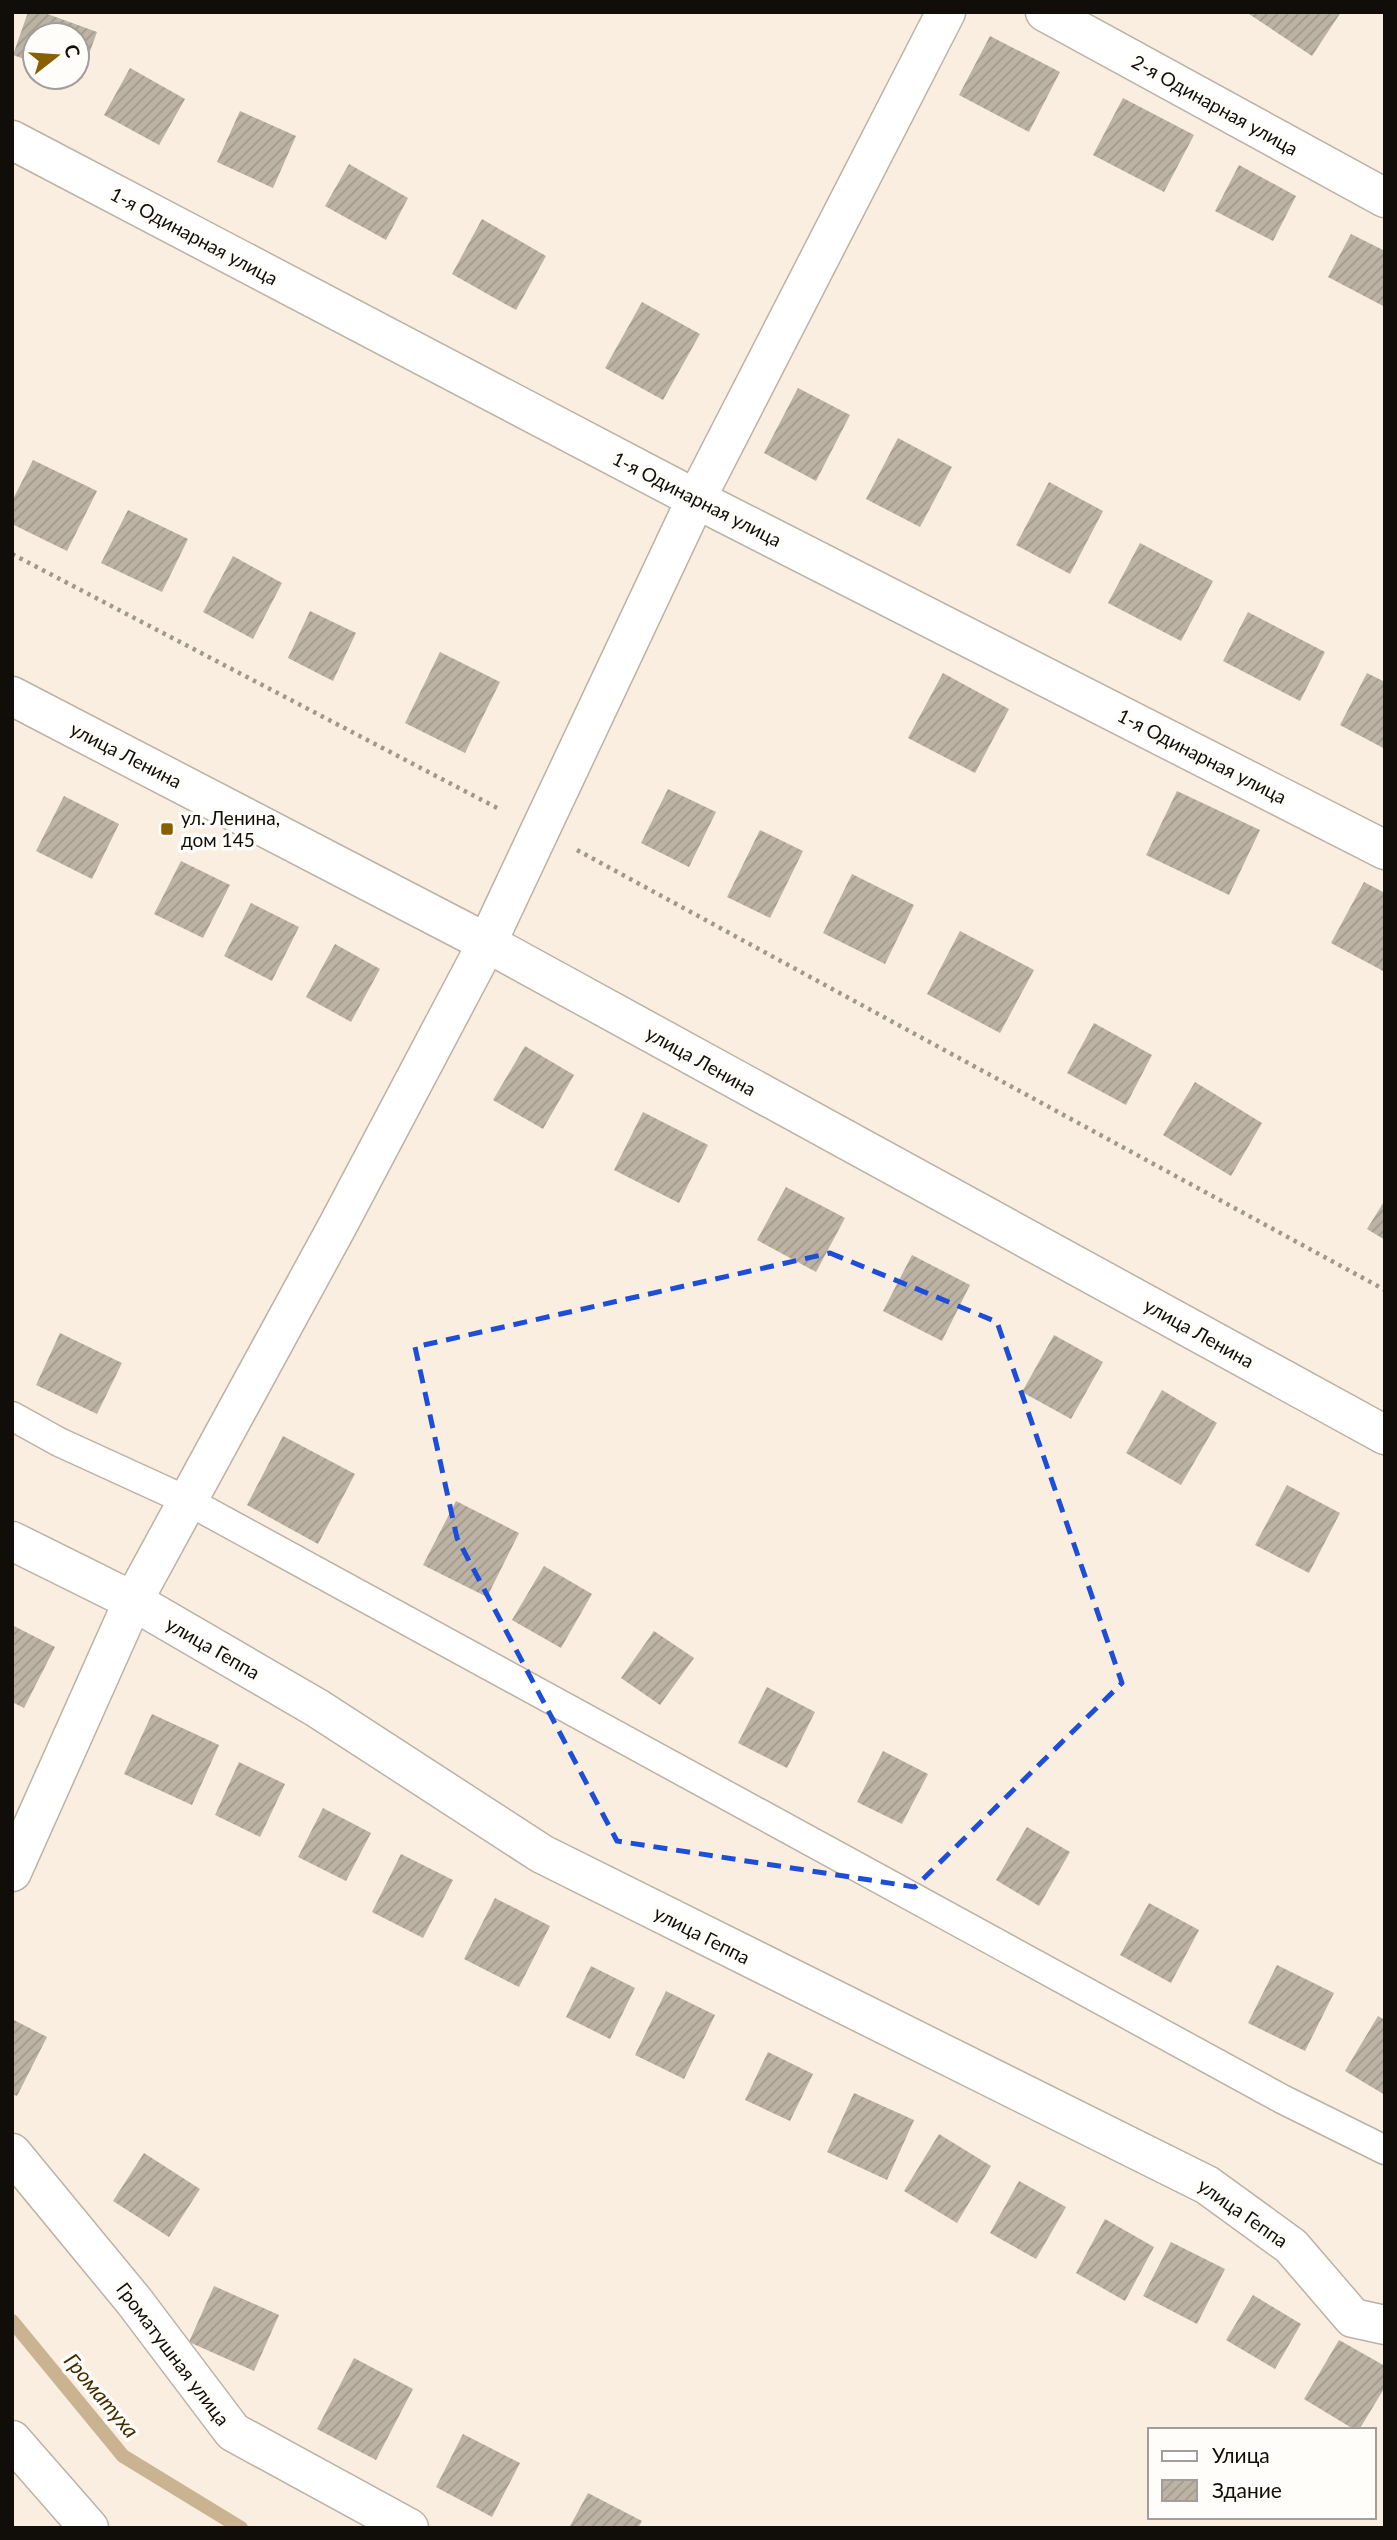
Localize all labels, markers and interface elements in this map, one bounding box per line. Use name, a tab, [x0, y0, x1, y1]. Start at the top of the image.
north arrow	[21, 21, 91, 91]
text: С	[60, 42, 86, 61]
street label: 2-я Одинарная улица	[1128, 49, 1302, 160]
street label: 1-я Одинарная улица	[107, 182, 282, 289]
street label: 1-я Одинарная улица	[609, 446, 785, 551]
street label: 1-я Одинарная улица	[1114, 703, 1290, 808]
street label: улица Ленина	[67, 717, 186, 793]
place label: ул. Ленина, дом 145	[181, 806, 280, 851]
marker: ул. Ленина, дом 145	[159, 821, 175, 837]
street label: улица Ленина	[642, 1021, 760, 1100]
street label: улица Ленина	[1140, 1293, 1258, 1372]
street label: улица Геппа	[162, 1611, 264, 1684]
street label: улица Геппа	[650, 1901, 754, 1969]
street label: улица Геппа	[1194, 2173, 1293, 2252]
street label: Громатушная улица	[112, 2278, 235, 2430]
water label: Громатуха	[60, 2348, 145, 2442]
legend	[1148, 2428, 1376, 2519]
text: Улица	[1212, 2442, 1270, 2467]
text: Здание	[1212, 2477, 1282, 2502]

